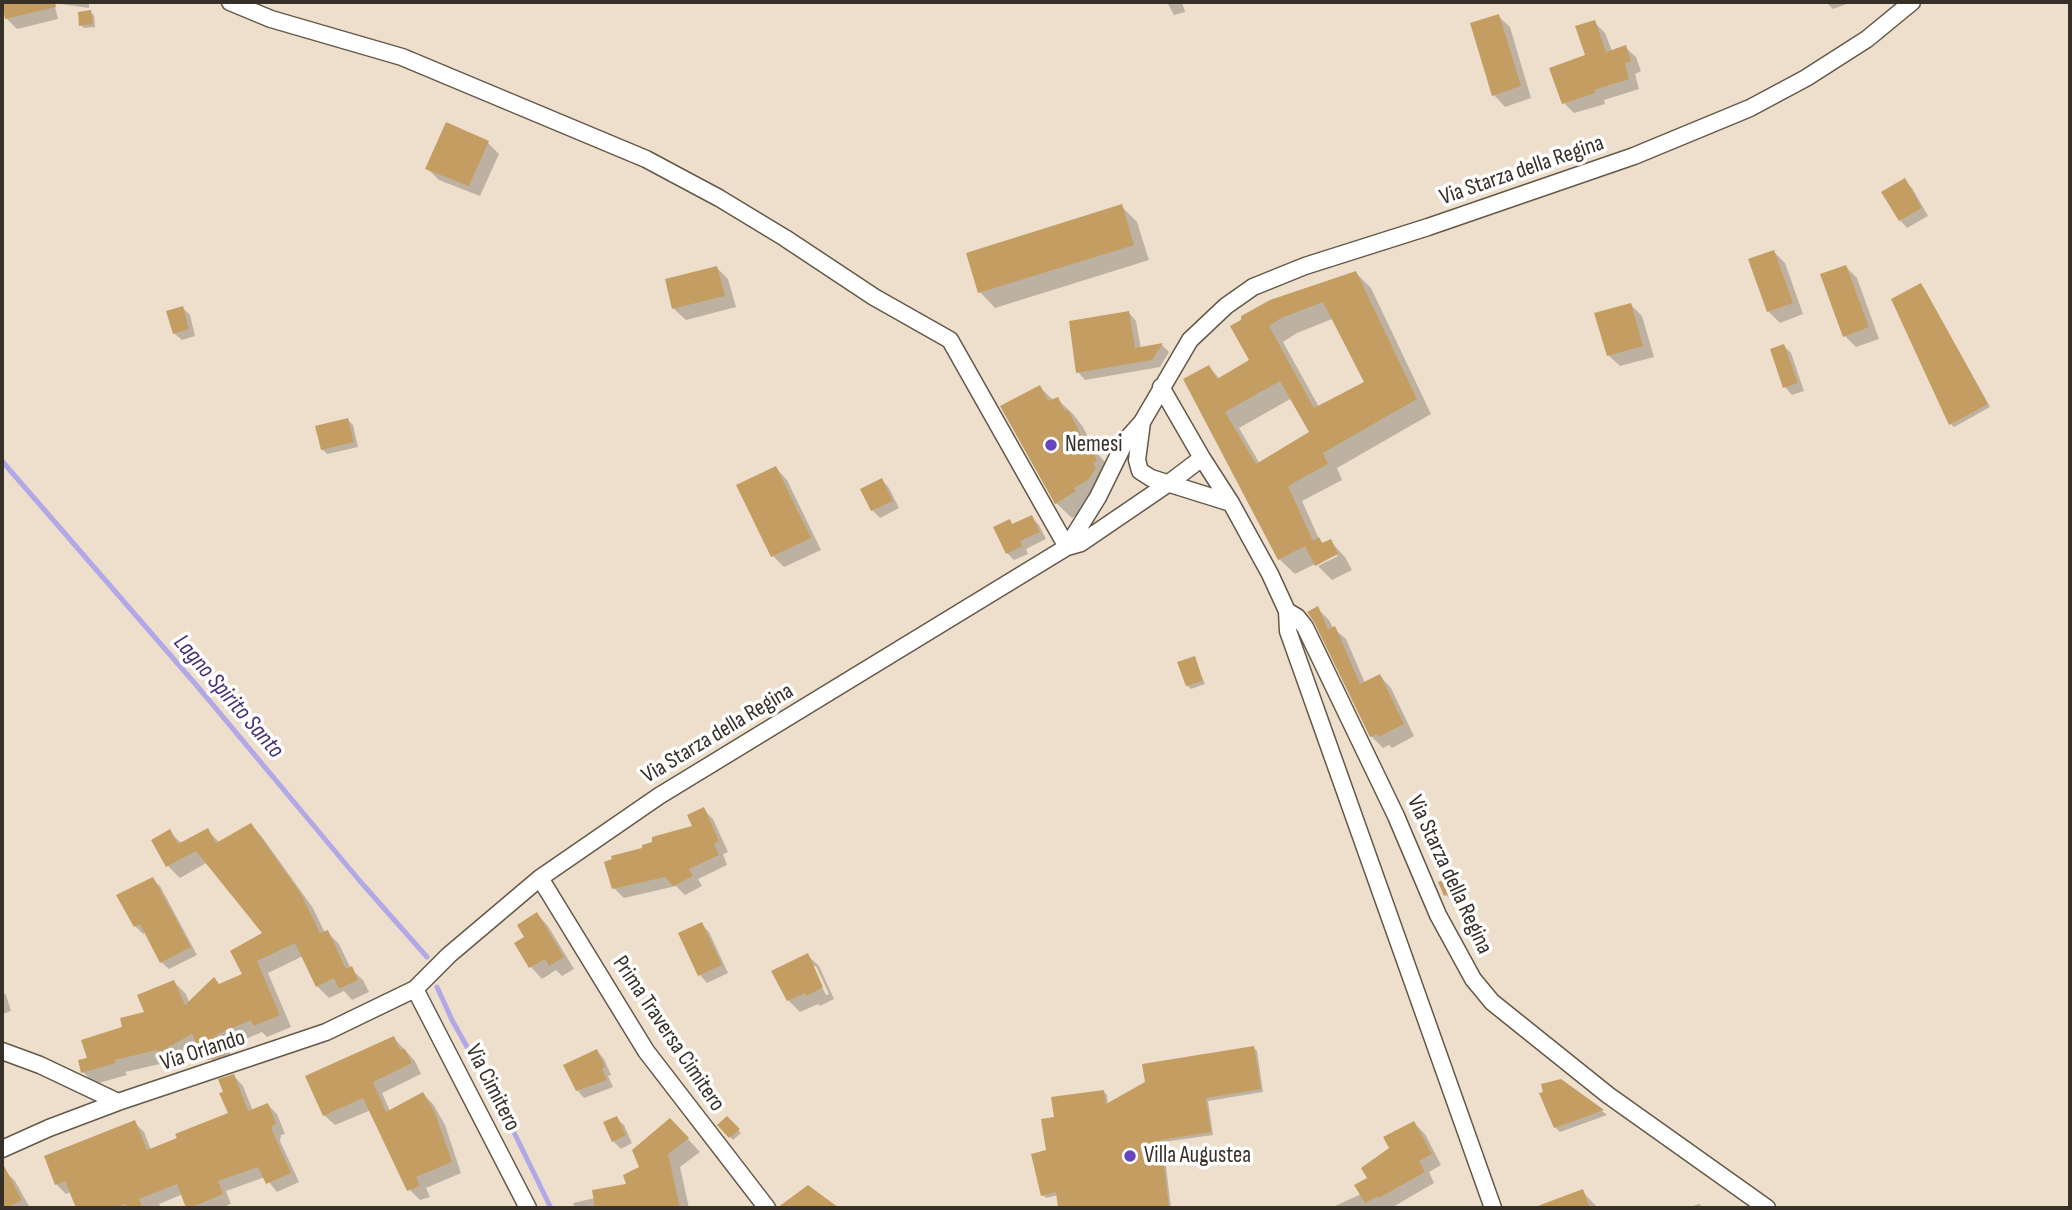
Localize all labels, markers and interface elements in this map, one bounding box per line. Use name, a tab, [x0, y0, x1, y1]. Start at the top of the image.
street label: Via Starza della Regina	[1436, 130, 1608, 212]
place label: Nemesi	[1065, 431, 1123, 459]
marker: Nemesi	[1043, 437, 1059, 453]
water label: Lagno Spirito Santo	[167, 629, 289, 765]
street label: Via Starza della Regina	[637, 678, 799, 790]
street label: Via Starza della Regina	[1400, 791, 1498, 959]
street label: Prima Traversa Cimitero	[606, 951, 730, 1117]
street label: Via Orlando	[157, 1024, 249, 1078]
street label: Via Cimitero	[458, 1040, 526, 1136]
place label: Villa Augustea	[1144, 1142, 1251, 1170]
marker: Villa Augustea	[1122, 1148, 1138, 1164]

